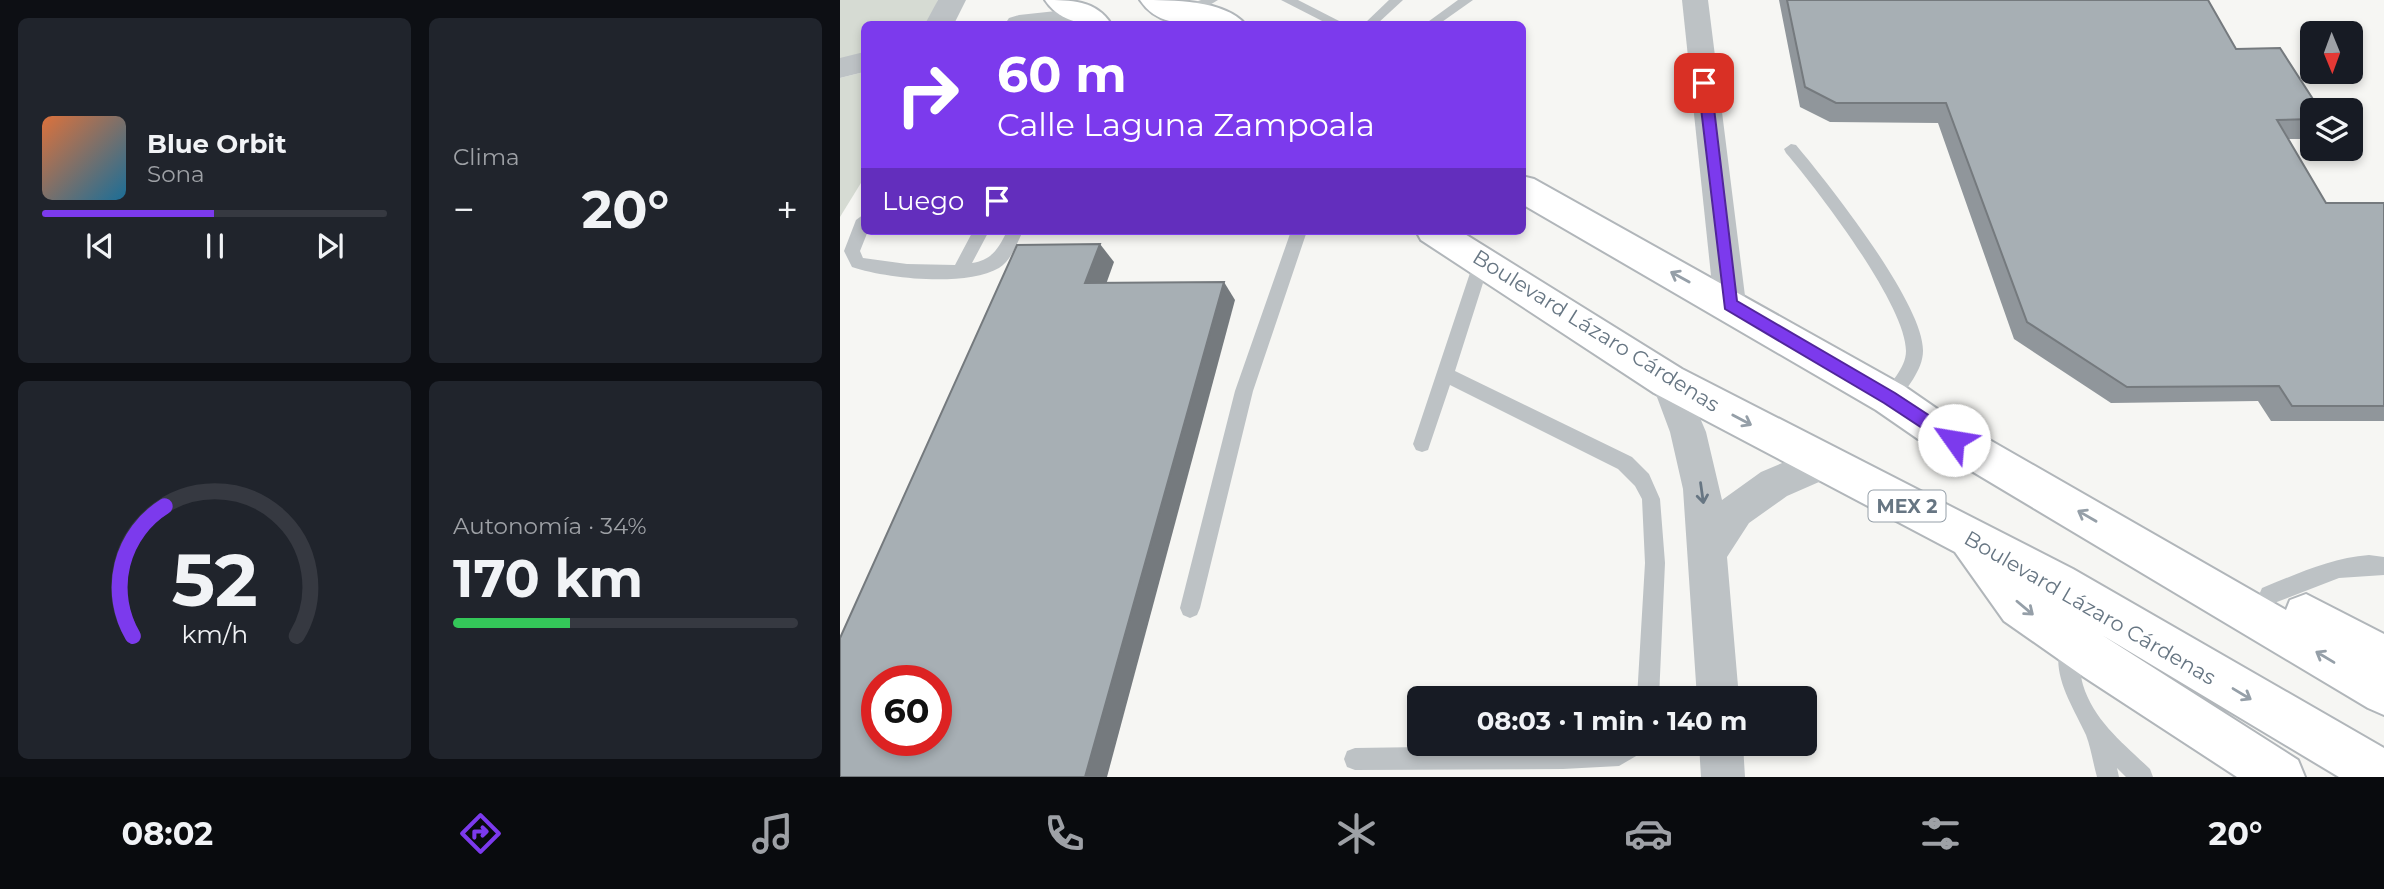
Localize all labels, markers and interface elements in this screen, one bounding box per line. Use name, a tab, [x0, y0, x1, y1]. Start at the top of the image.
north arrow	[2300, 21, 2362, 84]
map controls	[2300, 21, 2363, 161]
text: 60 m	[997, 45, 1127, 104]
icon: right	[882, 49, 973, 140]
pin	[1674, 53, 1734, 113]
icon: arrive	[1685, 64, 1723, 102]
button: layers	[2300, 98, 2363, 161]
text: Calle Laguna Zampoala	[997, 105, 1375, 144]
text: Blue Orbit	[147, 128, 286, 160]
text: Clima	[453, 143, 520, 171]
text: Sona	[147, 160, 205, 188]
text: 20°	[582, 178, 669, 241]
icon: arrive	[978, 182, 1016, 220]
text: Luego	[882, 185, 964, 217]
text: −	[453, 186, 475, 233]
text: +	[776, 186, 798, 233]
icon: previous	[81, 227, 119, 265]
icon: pause	[196, 227, 234, 265]
icon: next	[311, 227, 349, 265]
street label: Boulevard Lázaro Cárdenas	[1468, 244, 1724, 417]
one-way arrow	[1671, 270, 1691, 284]
position arrow	[1917, 403, 1991, 477]
one-way arrow	[1731, 414, 1752, 427]
one-way arrow	[1696, 481, 1709, 503]
road number: MEX 2	[1868, 491, 1946, 522]
one-way arrow	[2078, 509, 2098, 523]
text: Autonomía · 34%	[453, 512, 647, 540]
street label: Boulevard Lázaro Cárdenas	[1960, 525, 2220, 690]
text: 52	[172, 536, 257, 624]
text: 170 km	[453, 547, 643, 610]
one-way arrow	[2016, 600, 2034, 616]
text: km/h	[181, 619, 248, 649]
one-way arrow	[2316, 650, 2336, 664]
speed limit sign: 60	[861, 665, 952, 756]
one-way arrow	[2232, 687, 2252, 701]
text: 08:03 · 1 min · 140 m	[1477, 705, 1747, 737]
icon: directions	[456, 809, 505, 858]
icon: music	[748, 809, 797, 858]
icon: phone	[1040, 809, 1089, 858]
icon: climate	[1332, 809, 1381, 858]
icon: car	[1624, 809, 1673, 858]
icon: filters	[1916, 809, 1965, 858]
text: 08:02	[122, 814, 213, 853]
text: 20°	[2208, 814, 2262, 853]

